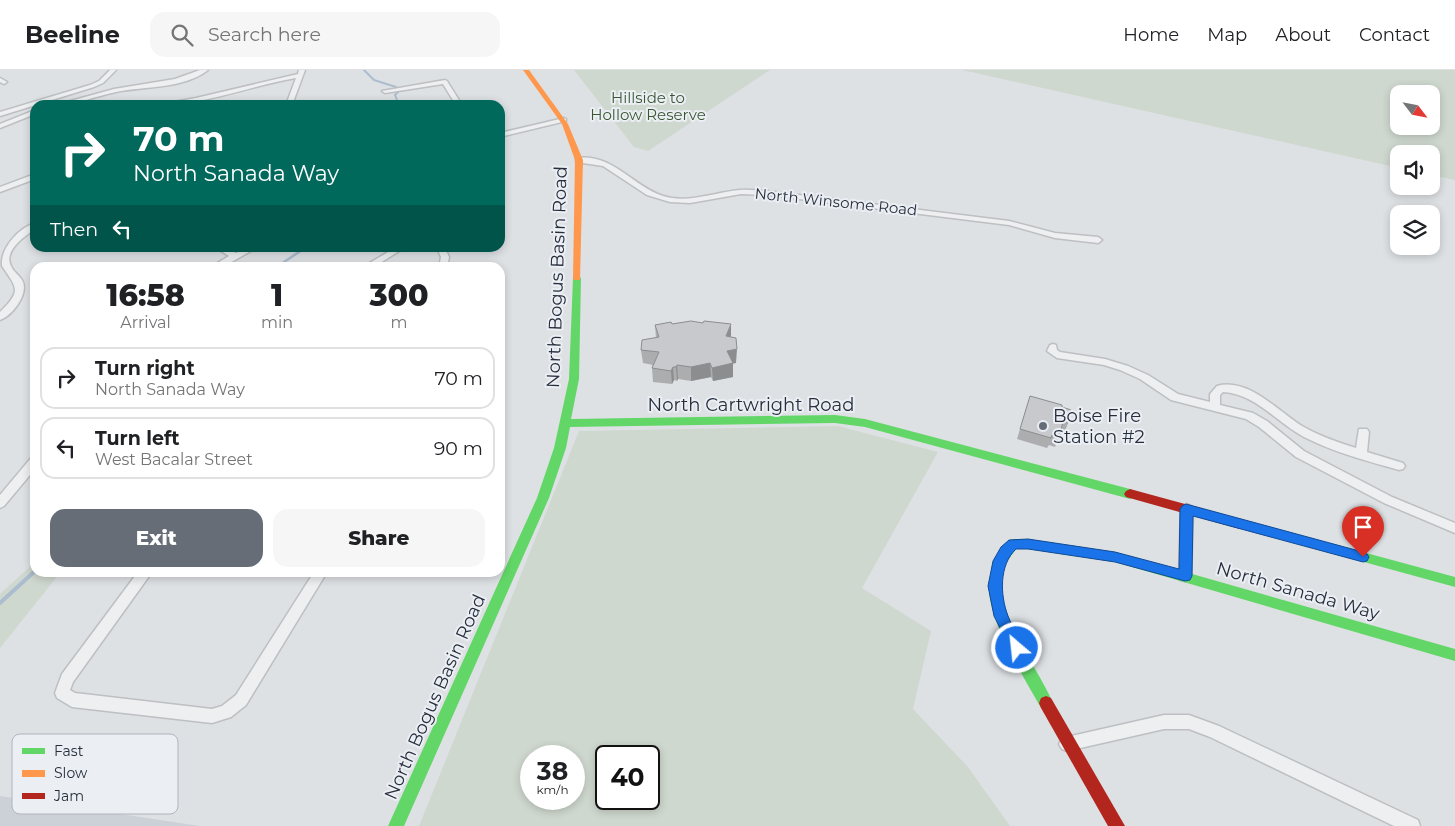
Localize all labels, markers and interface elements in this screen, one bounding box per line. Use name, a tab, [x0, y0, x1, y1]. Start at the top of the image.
search box	[150, 12, 500, 57]
text: Beeline	[25, 20, 120, 49]
icon: search	[168, 21, 196, 49]
text: Search here	[208, 23, 321, 46]
text: Home	[1123, 24, 1179, 46]
text: Map	[1207, 24, 1247, 46]
text: About	[1275, 24, 1331, 46]
text: Contact	[1359, 24, 1430, 46]
north arrow	[1390, 85, 1440, 135]
map controls	[1390, 85, 1440, 255]
park label: Hillside to Hollow Reserve	[590, 88, 706, 124]
text: 70 m	[133, 117, 224, 160]
icon: right	[50, 120, 115, 185]
button: sound	[1390, 145, 1440, 195]
text: North Sanada Way	[133, 160, 339, 187]
street label: North Bogus Basin Road	[542, 166, 572, 388]
street label: North Winsome Road	[754, 184, 918, 219]
button: layers	[1390, 205, 1440, 255]
icon: left	[108, 215, 136, 243]
text: Then	[50, 218, 98, 241]
text: 16:58	[106, 277, 185, 314]
text: 1	[271, 277, 283, 314]
text: 300	[369, 277, 429, 314]
text: Arrival	[120, 313, 171, 332]
text: min	[261, 313, 293, 332]
text: m	[391, 313, 408, 332]
text: Turn right	[95, 357, 195, 380]
icon: right	[52, 364, 80, 392]
text: 70 m	[434, 367, 483, 390]
text: North Sanada Way	[95, 380, 245, 399]
street label: North Cartwright Road	[648, 394, 854, 416]
place label: Boise Fire Station #2	[1053, 405, 1145, 448]
marker: Boise Fire Station #2	[1037, 420, 1049, 432]
text: Turn left	[95, 427, 180, 450]
icon: left	[52, 434, 80, 462]
text: 90 m	[434, 437, 483, 460]
text: West Bacalar Street	[95, 450, 253, 469]
pin	[1342, 506, 1384, 557]
button: Exit	[50, 509, 263, 567]
button: Share	[273, 509, 485, 567]
icon: arrive	[1349, 513, 1377, 541]
street label: North Sanada Way	[1214, 557, 1382, 625]
street label: North Bogus Basin Road	[380, 591, 490, 803]
position arrow	[990, 621, 1042, 673]
legend	[12, 734, 178, 814]
text: Fast	[54, 742, 84, 760]
speed limit sign: 40	[595, 745, 660, 810]
text: 38	[537, 756, 568, 786]
text: Slow	[54, 764, 88, 782]
text: km/h	[536, 782, 569, 797]
text: Jam	[53, 787, 84, 805]

